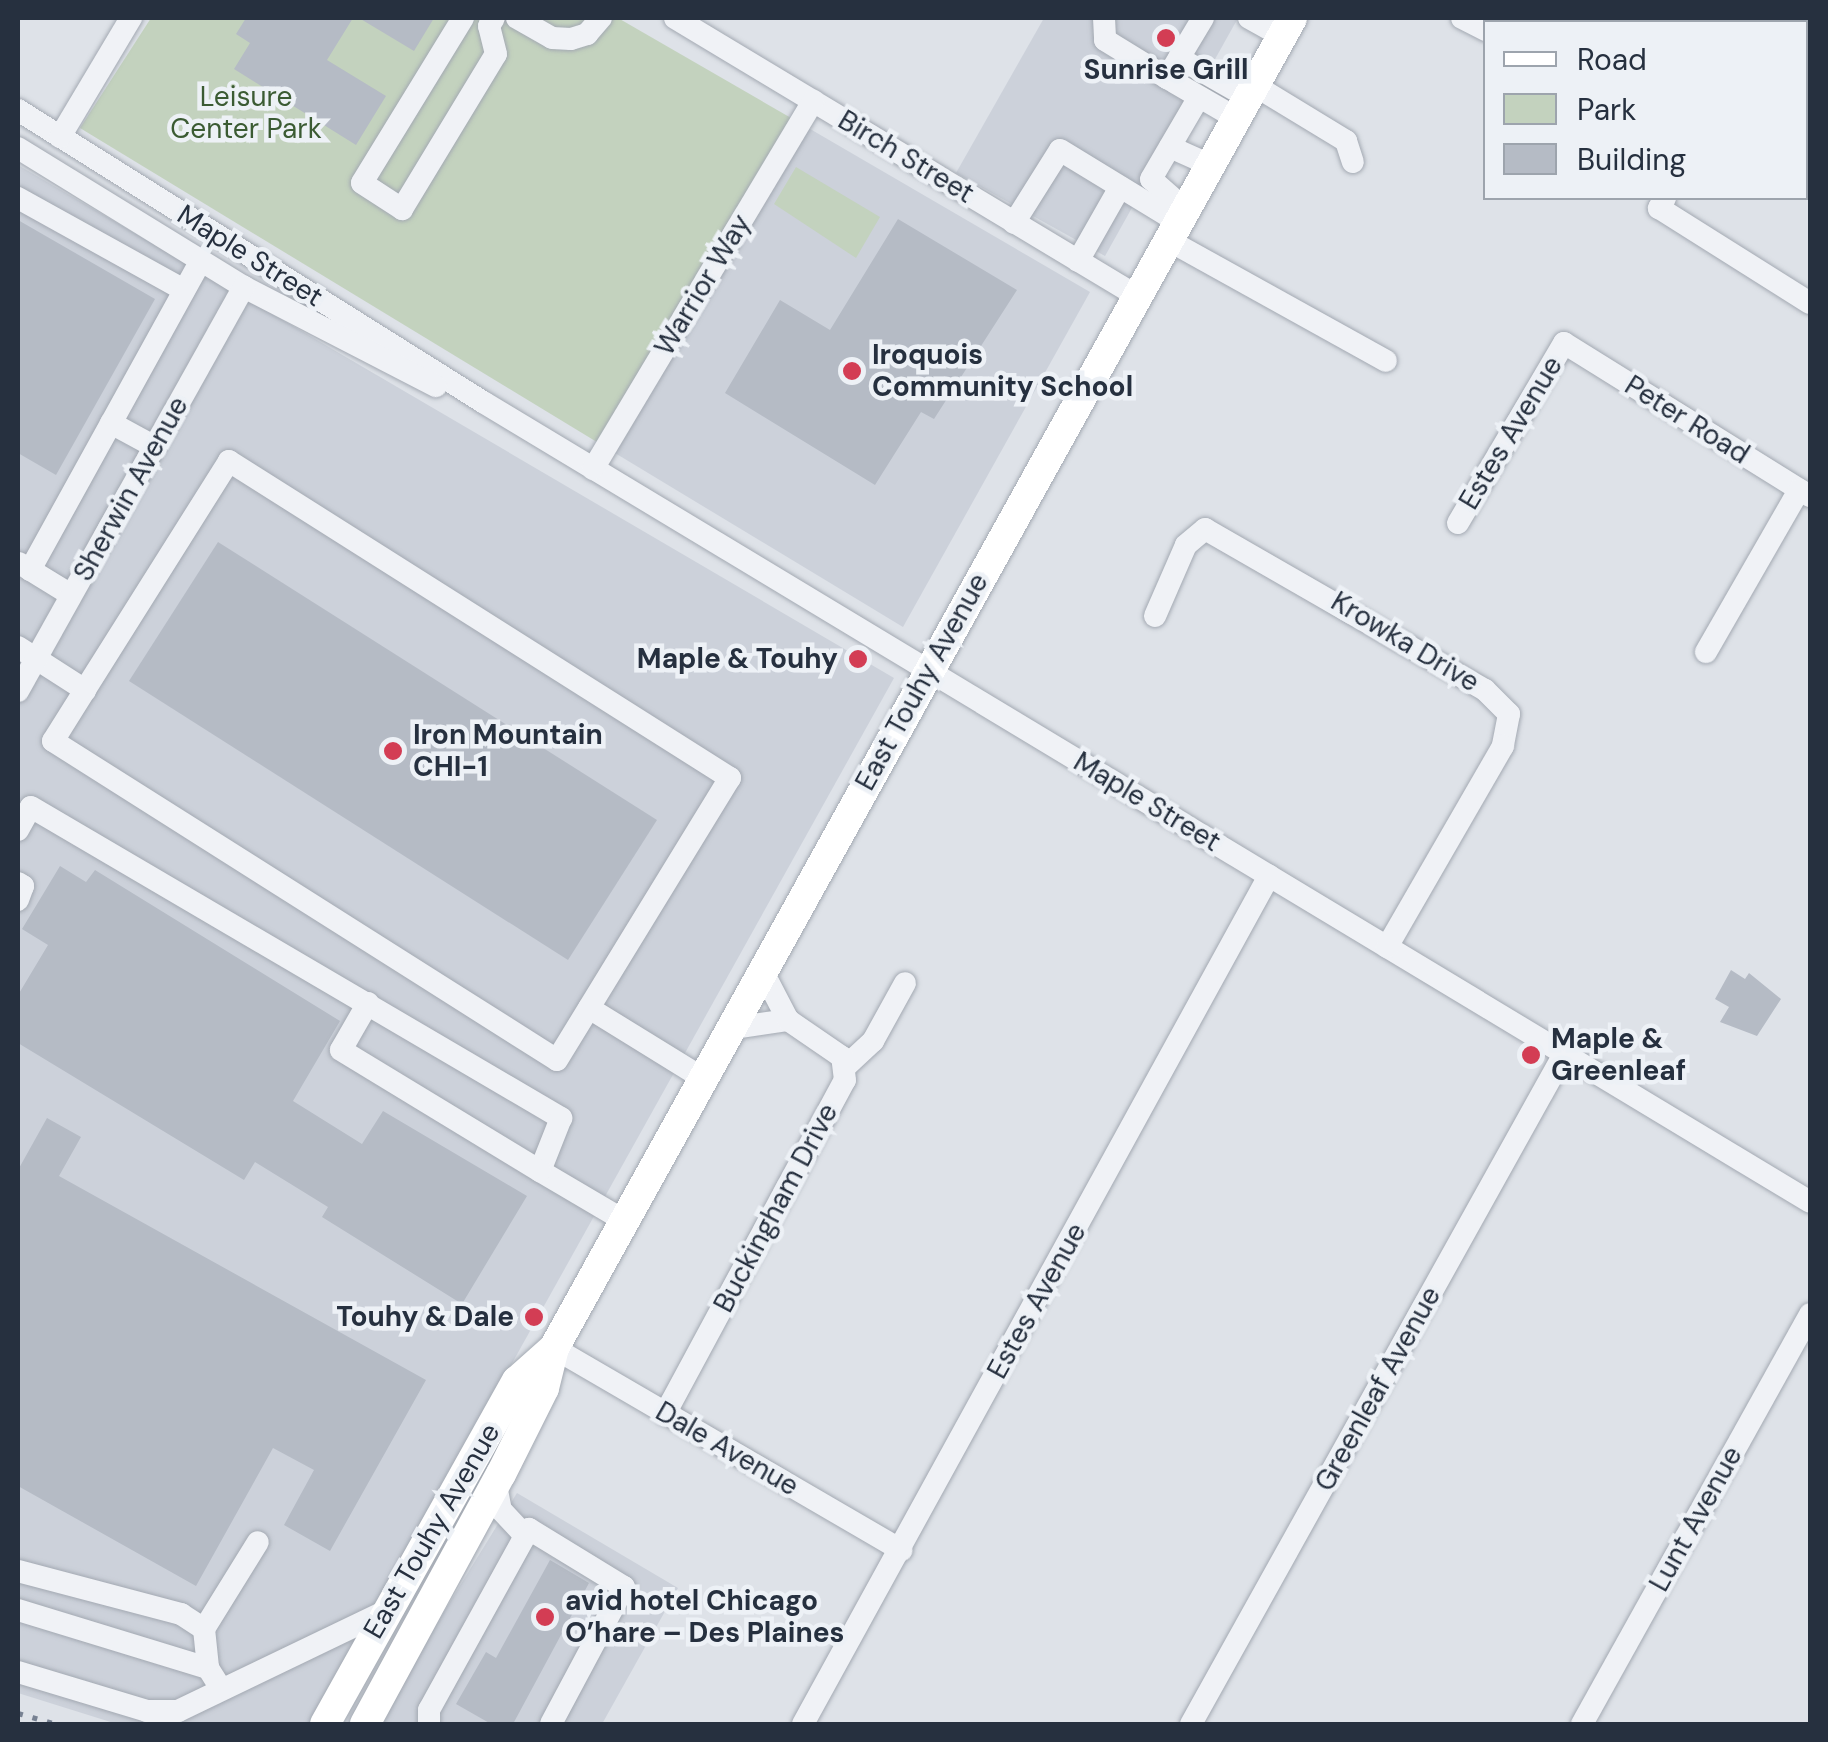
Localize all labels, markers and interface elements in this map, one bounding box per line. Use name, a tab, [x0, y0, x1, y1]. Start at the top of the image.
legend	[1483, 20, 1808, 200]
marker: Sunrise Grill	[1155, 27, 1177, 49]
text: Road	[1577, 40, 1647, 79]
place label: Sunrise Grill	[1084, 53, 1248, 87]
park label: Leisure Center Park	[170, 80, 322, 146]
text: Park	[1577, 90, 1636, 129]
street label: Birch Street	[832, 103, 980, 211]
text: Building	[1577, 140, 1686, 179]
street label: Maple Street	[171, 198, 329, 314]
street label: Warrior Way	[648, 208, 758, 362]
place label: Iroquois Community School	[872, 338, 1133, 404]
street label: Estes Avenue	[1452, 350, 1570, 516]
marker: Iroquois Community School	[841, 360, 863, 382]
street label: Peter Road	[1619, 369, 1755, 471]
street label: Sherwin Avenue	[67, 391, 195, 587]
street label: East Touhy Avenue	[849, 568, 995, 796]
street label: Krowka Drive	[1325, 585, 1485, 699]
place label: Maple & Touhy	[637, 642, 838, 676]
marker: Maple & Touhy	[847, 648, 869, 670]
place label: Iron Mountain CHI-1	[413, 718, 603, 784]
marker: Iron Mountain CHI-1	[382, 740, 404, 762]
street label: Maple Street	[1068, 745, 1226, 859]
place label: Maple & Greenleaf	[1551, 1022, 1686, 1088]
marker: Maple & Greenleaf	[1520, 1044, 1542, 1066]
street label: Buckingham Drive	[707, 1098, 845, 1318]
street label: Estes Avenue	[981, 1217, 1093, 1385]
street label: Greenleaf Avenue	[1308, 1281, 1448, 1497]
place label: Touhy & Dale	[336, 1300, 514, 1334]
marker: Touhy & Dale	[523, 1306, 545, 1328]
street label: Dale Avenue	[650, 1395, 804, 1503]
street label: East Touhy Avenue	[357, 1418, 507, 1644]
street label: Lunt Avenue	[1642, 1441, 1750, 1597]
place label: avid hotel Chicago O’hare – Des Plaines	[565, 1584, 844, 1650]
marker: avid hotel Chicago O’hare – Des Plaines	[534, 1606, 556, 1628]

